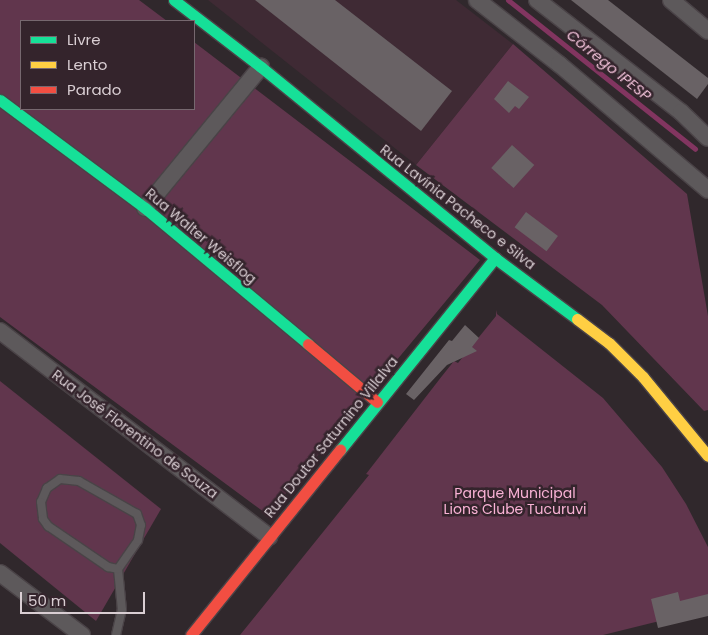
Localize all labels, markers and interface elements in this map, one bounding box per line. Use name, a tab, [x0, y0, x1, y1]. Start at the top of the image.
legend	[20, 20, 195, 110]
water label: Córrego IPESP	[563, 25, 655, 105]
text: Livre	[67, 29, 100, 50]
text: Lento	[67, 54, 107, 75]
text: Parado	[67, 79, 121, 100]
street label: Rua Lavínia Pacheco e Silva	[377, 141, 539, 273]
street label: Rua Walter Weisflog	[142, 185, 260, 287]
street label: Rua Doutor Saturnino Villalva	[261, 353, 401, 521]
street label: Rua José Florentino de Souza	[49, 366, 221, 502]
park label: Parque Municipal Lions Clube Tucuruvi	[443, 485, 587, 518]
scale bar	[22, 582, 148, 614]
text: 50 m	[28, 590, 66, 611]

